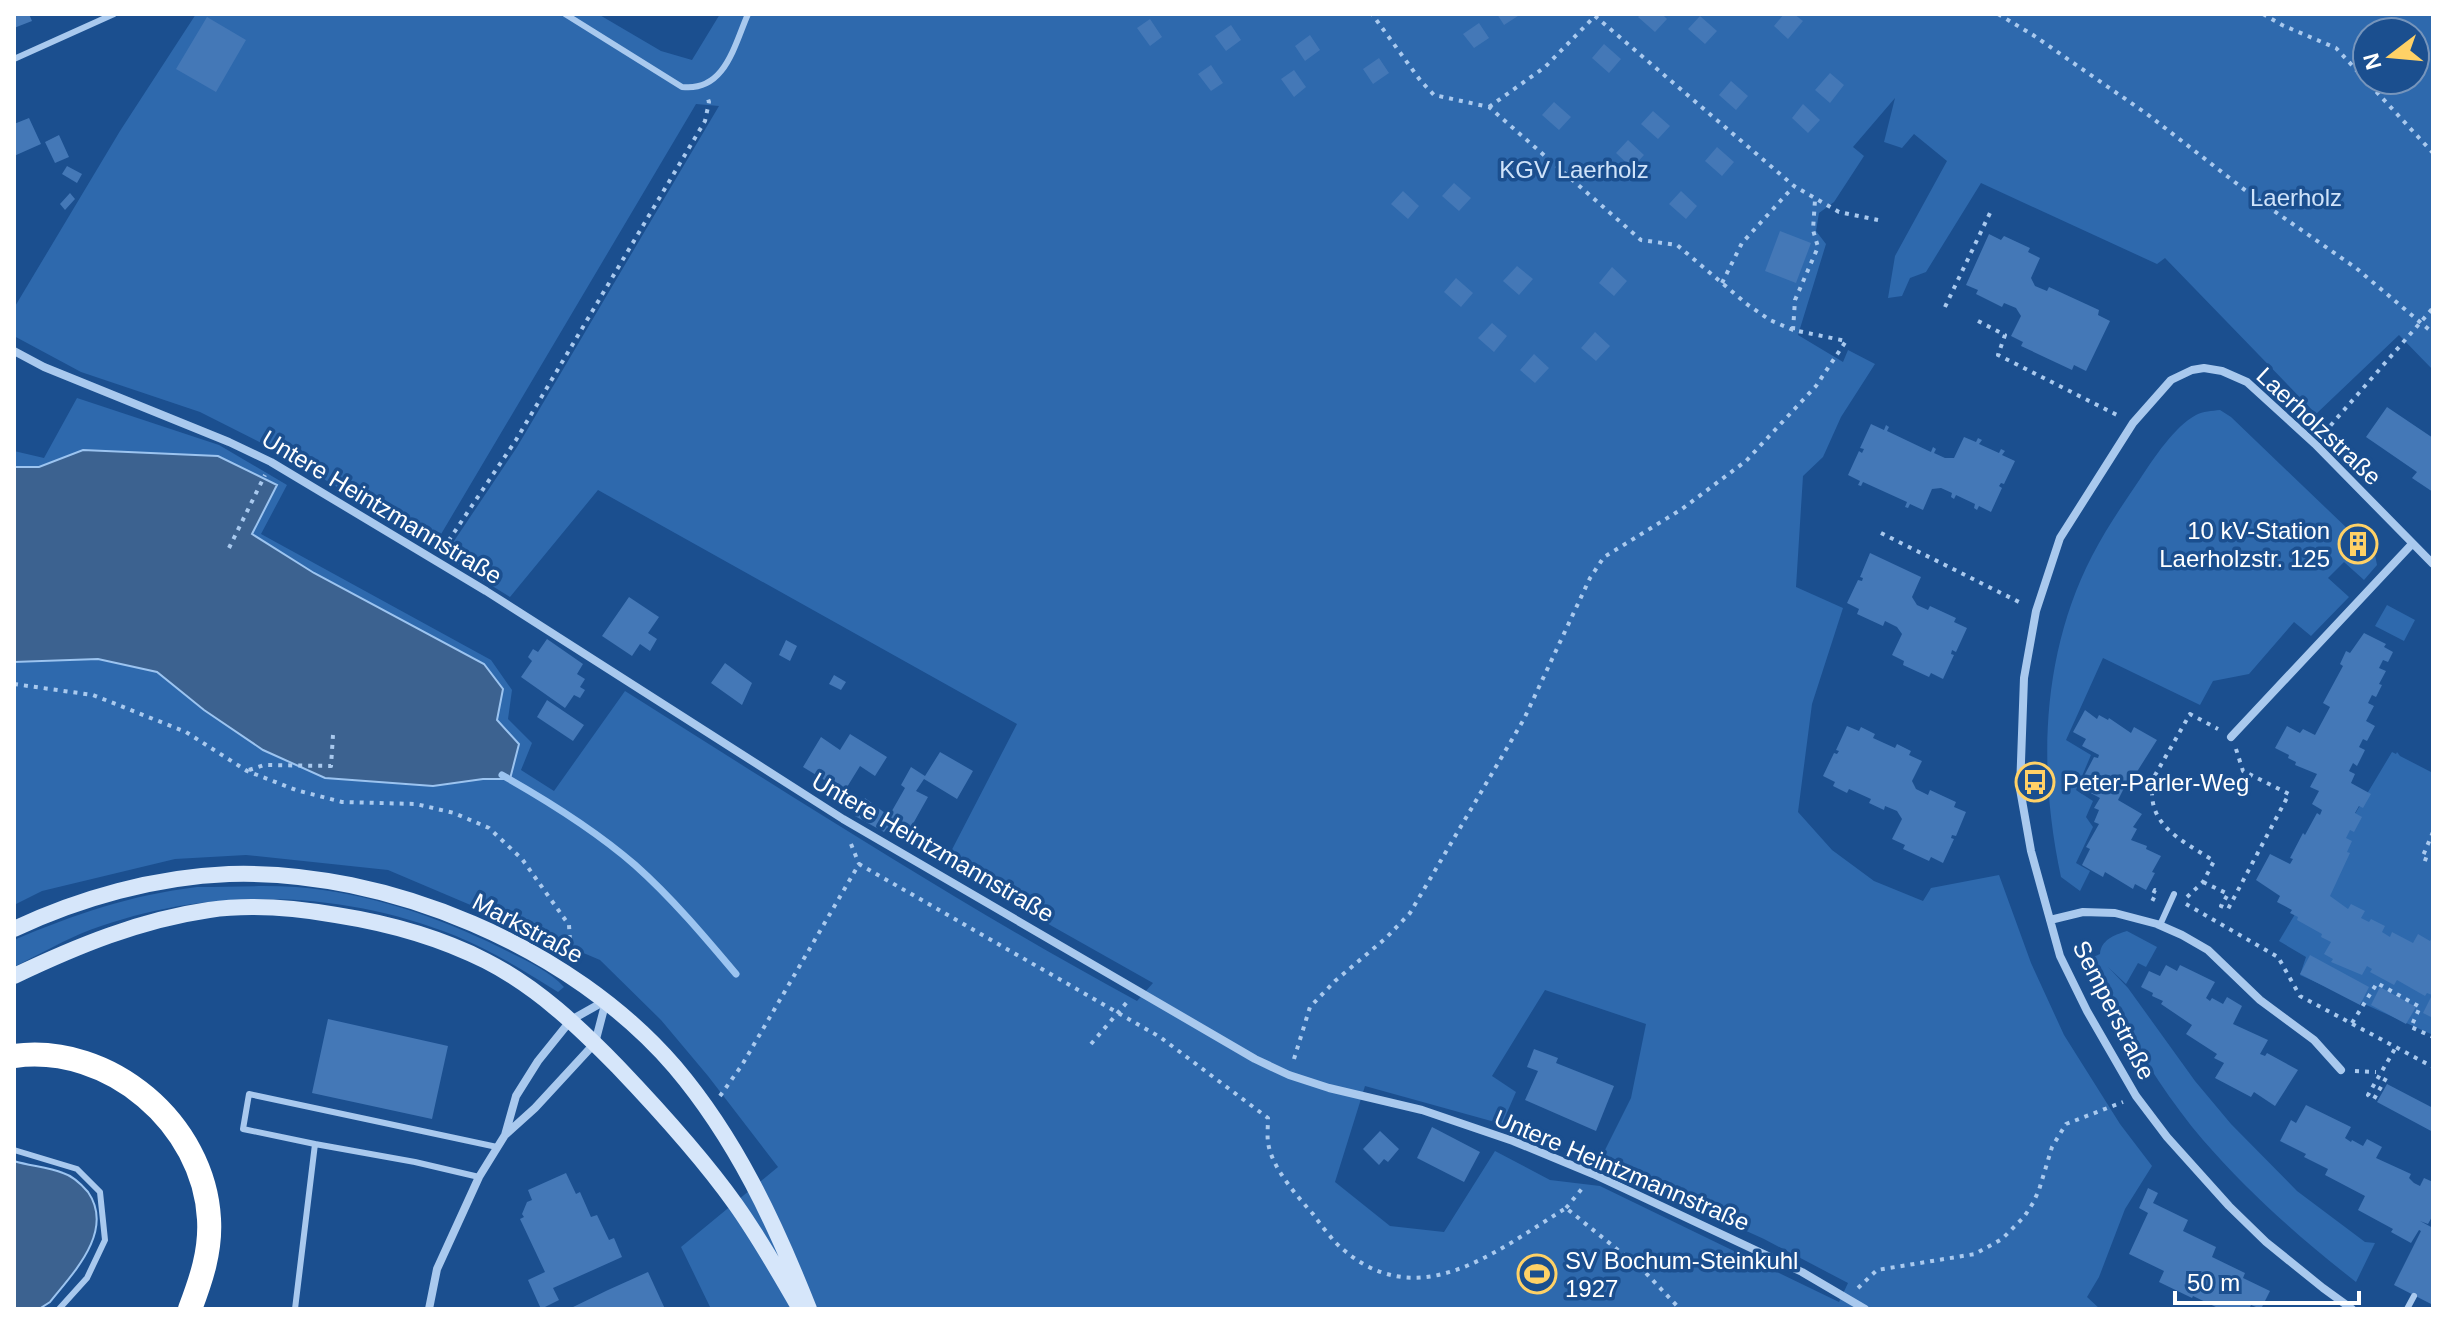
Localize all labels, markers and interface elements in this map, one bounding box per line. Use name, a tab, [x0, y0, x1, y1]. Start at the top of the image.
north arrow	[2351, 16, 2431, 96]
text: N	[2358, 50, 2386, 72]
park label: KGV Laerholz	[1499, 156, 1649, 183]
park label: Laerholz	[2250, 184, 2342, 211]
street label: Laerholzstraße	[2251, 362, 2387, 490]
street label: Untere Heintzmannstraße	[257, 425, 507, 589]
place label: 10 kV-Station Laerholzstr. 125	[2159, 517, 2330, 572]
building icon: 10 kV-Station Laerholzstr. 125	[2337, 523, 2379, 565]
bus stop icon: Peter-Parler-Weg	[2014, 761, 2056, 803]
street label: Untere Heintzmannstraße	[807, 767, 1059, 927]
place label: Peter-Parler-Weg	[2063, 769, 2249, 796]
street label: Markstraße	[468, 888, 588, 968]
street label: Semperstraße	[2067, 936, 2161, 1084]
street label: Untere Heintzmannstraße	[1490, 1104, 1754, 1236]
place label: SV Bochum-Steinkuhl 1927	[1565, 1247, 1798, 1302]
sports icon: SV Bochum-Steinkuhl 1927	[1516, 1253, 1558, 1295]
scale bar	[2175, 1255, 2359, 1305]
text: 50 m	[2187, 1269, 2240, 1296]

